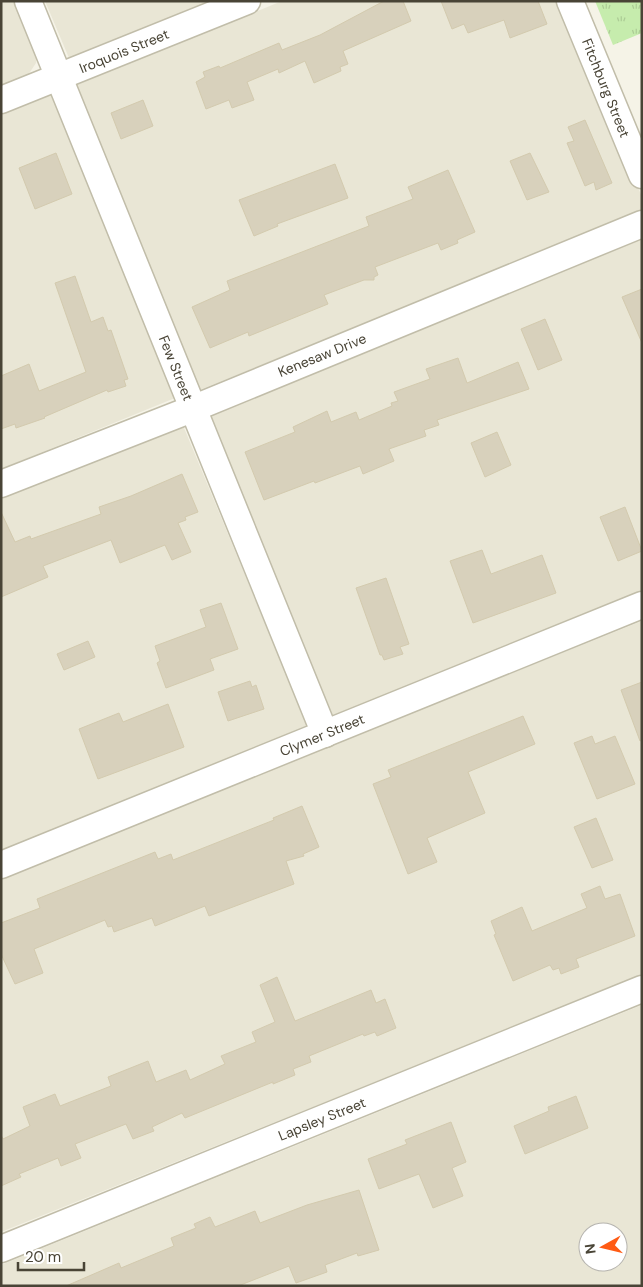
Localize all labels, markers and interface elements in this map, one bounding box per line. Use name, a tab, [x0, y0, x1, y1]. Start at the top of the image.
street label: Iroquois Street	[76, 25, 172, 77]
street label: Fitchburg Street	[578, 36, 634, 140]
street label: Kenesaw Drive	[275, 329, 369, 381]
street label: Few Street	[155, 333, 197, 403]
street label: Clymer Street	[277, 710, 367, 760]
street label: Lapsley Street	[276, 1093, 368, 1145]
north arrow	[578, 1222, 628, 1272]
scale bar	[18, 1240, 84, 1272]
text: N	[581, 1242, 600, 1255]
text: 20 m	[25, 1247, 61, 1267]

